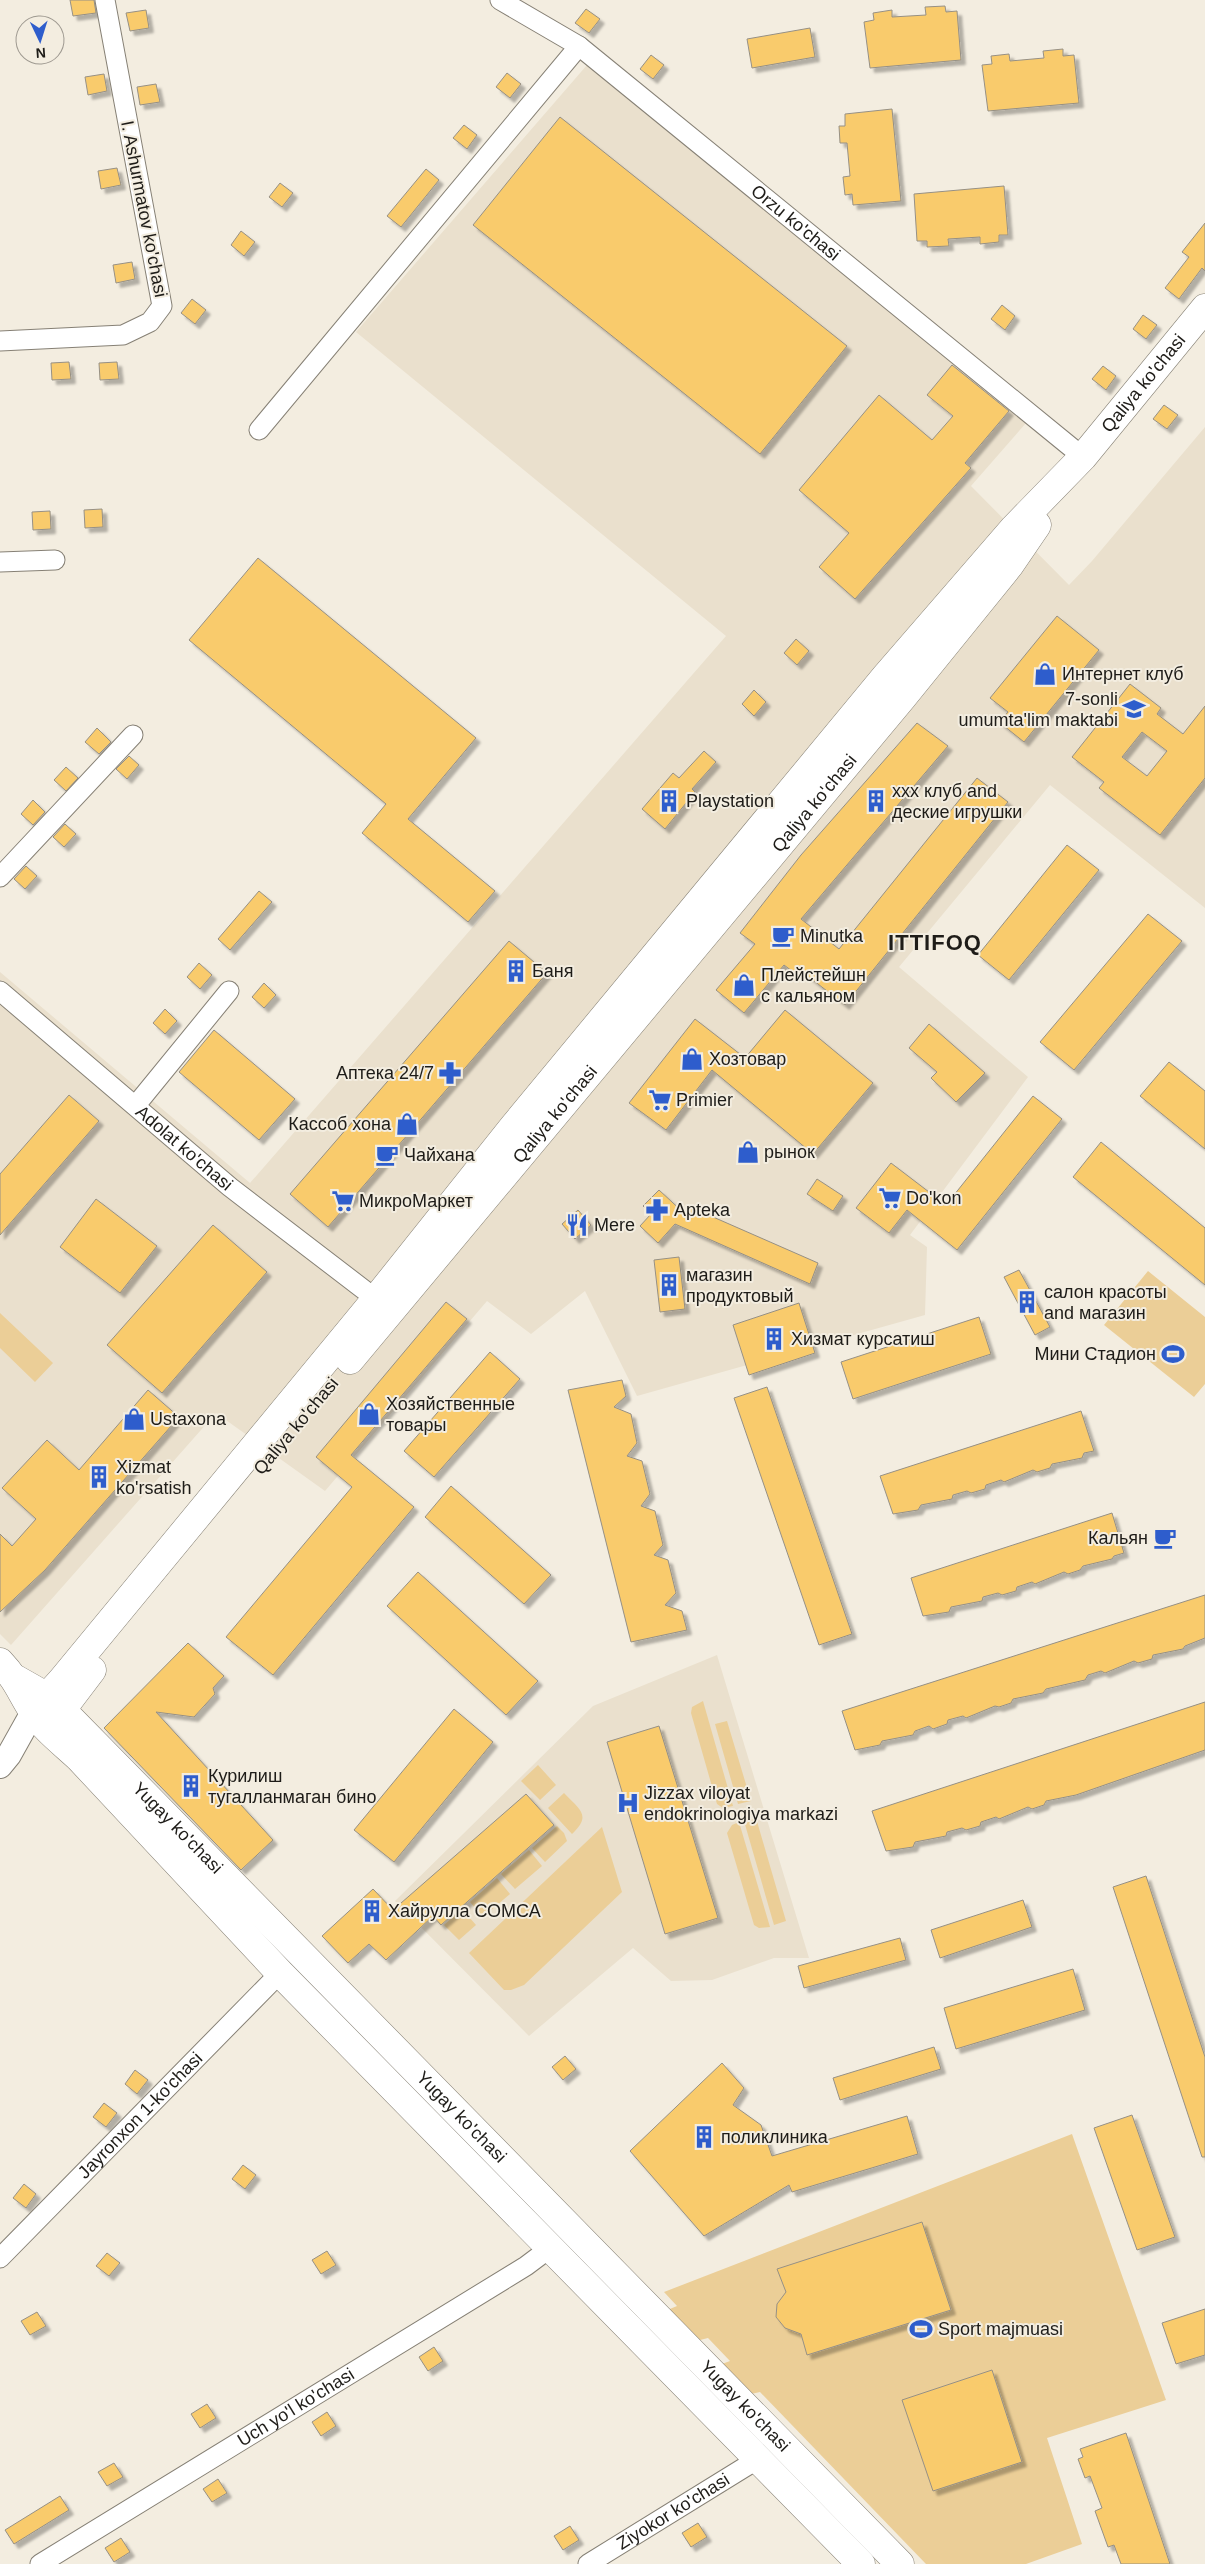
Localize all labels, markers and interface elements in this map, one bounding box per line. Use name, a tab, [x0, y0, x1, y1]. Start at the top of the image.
north arrow	[15, 15, 65, 65]
text: N	[35, 45, 47, 61]
street label: I. Ashurmatov ko'chasi	[117, 119, 171, 299]
street label: Orzu ko'chasi	[747, 181, 844, 265]
street label: Qaliya ko'chasi	[1097, 330, 1189, 436]
shop icon: Интернет клуб	[1032, 661, 1058, 687]
place label: Интернет клуб	[1062, 664, 1184, 684]
place label: 7-sonli umumta'lim maktabi	[959, 689, 1118, 730]
school or university icon: 7-sonli umumta'lim maktabi	[1121, 696, 1147, 722]
street label: Qaliya ko'chasi	[768, 751, 861, 856]
place label: ххх клуб and деские игрушки	[892, 781, 1022, 822]
building icon: Playstation	[656, 788, 682, 814]
building icon: ххх клуб and деские игрушки	[863, 788, 889, 814]
place label: Playstation	[686, 791, 774, 811]
cafe icon: Minutka	[770, 923, 796, 949]
place label: Minutka	[800, 926, 864, 946]
district label: ITTIFOQ	[888, 930, 982, 955]
building icon: Баня	[503, 958, 529, 984]
place label: Баня	[532, 961, 574, 981]
place label: Плейстейшн с кальяном	[761, 965, 866, 1006]
shop icon: Плейстейшн с кальяном	[731, 972, 757, 998]
shop icon: Хозтовар	[679, 1046, 705, 1072]
place label: Хозтовар	[709, 1049, 786, 1069]
pharmacy icon: Аптека 24/7	[437, 1060, 463, 1086]
street label: Qaliya ko'chasi	[509, 1062, 601, 1167]
place label: Аптека 24/7	[336, 1063, 434, 1083]
supermarket icon: Primier	[647, 1087, 673, 1113]
place label: Primier	[676, 1090, 733, 1110]
street label: Adolat ko'chasi	[132, 1101, 237, 1195]
shop icon: Кассоб хона	[394, 1111, 420, 1137]
place label: Кассоб хона	[288, 1114, 392, 1134]
shop icon: рынок	[735, 1139, 761, 1165]
cafe icon: Чайхана	[374, 1142, 400, 1168]
place label: рынок	[764, 1142, 815, 1162]
place label: Чайхана	[404, 1145, 476, 1165]
supermarket icon: Do'kon	[877, 1185, 903, 1211]
supermarket icon: МикроМаркет	[330, 1188, 356, 1214]
place label: Do'kon	[906, 1188, 961, 1208]
place label: МикроМаркет	[359, 1191, 473, 1211]
pharmacy icon: Apteka	[644, 1197, 670, 1223]
place label: Apteka	[674, 1200, 731, 1220]
restaurant icon: Mere	[564, 1212, 590, 1238]
place label: Mere	[594, 1215, 635, 1235]
place label: магазин продуктовый	[686, 1265, 794, 1306]
building icon: магазин продуктовый	[656, 1272, 682, 1298]
place label: салон красоты and магазин	[1044, 1282, 1167, 1323]
building icon: салон красоты and магазин	[1014, 1289, 1040, 1315]
building icon: Хизмат курсатиш	[761, 1326, 787, 1352]
place label: Хизмат курсатиш	[791, 1329, 935, 1349]
sports icon: Мини Стадион	[1160, 1341, 1186, 1367]
place label: Мини Стадион	[1034, 1344, 1156, 1364]
street label: Qaliya ko'chasi	[250, 1373, 342, 1479]
place label: Хозяйственные товары	[386, 1394, 515, 1435]
shop icon: Хозяйственные товары	[356, 1401, 382, 1427]
shop icon: Ustaxona	[121, 1406, 147, 1432]
place label: Ustaxona	[150, 1409, 227, 1429]
place label: Xizmat ko'rsatish	[116, 1457, 191, 1498]
building icon: Xizmat ko'rsatish	[86, 1464, 112, 1490]
cafe icon: Кальян	[1152, 1525, 1178, 1551]
place label: Кальян	[1088, 1528, 1148, 1548]
place label: Курилиш тугалланмаган бино	[208, 1766, 376, 1807]
building icon: Курилиш тугалланмаган бино	[178, 1773, 204, 1799]
street label: Yugay ko'chasi	[129, 1778, 227, 1878]
place label: Jizzax viloyat endokrinologiya markazi	[644, 1783, 838, 1824]
hospital icon: Jizzax viloyat endokrinologiya markazi	[615, 1790, 641, 1816]
building icon: Хайрулла СОМСА	[359, 1898, 385, 1924]
place label: Хайрулла СОМСА	[388, 1901, 541, 1921]
street label: Jayronxon 1-ko'chasi	[74, 2048, 206, 2182]
street label: Yugay ko'chasi	[412, 2067, 510, 2167]
building icon: поликлиника	[691, 2124, 717, 2150]
place label: поликлиника	[721, 2127, 829, 2147]
sports icon: Sport majmuasi	[908, 2316, 934, 2342]
place label: Sport majmuasi	[938, 2319, 1063, 2339]
street label: Yugay ko'chasi	[696, 2356, 794, 2456]
street label: Uch yo'l ko'chasi	[234, 2364, 358, 2450]
street label: Ziyokor ko'chasi	[613, 2469, 733, 2554]

